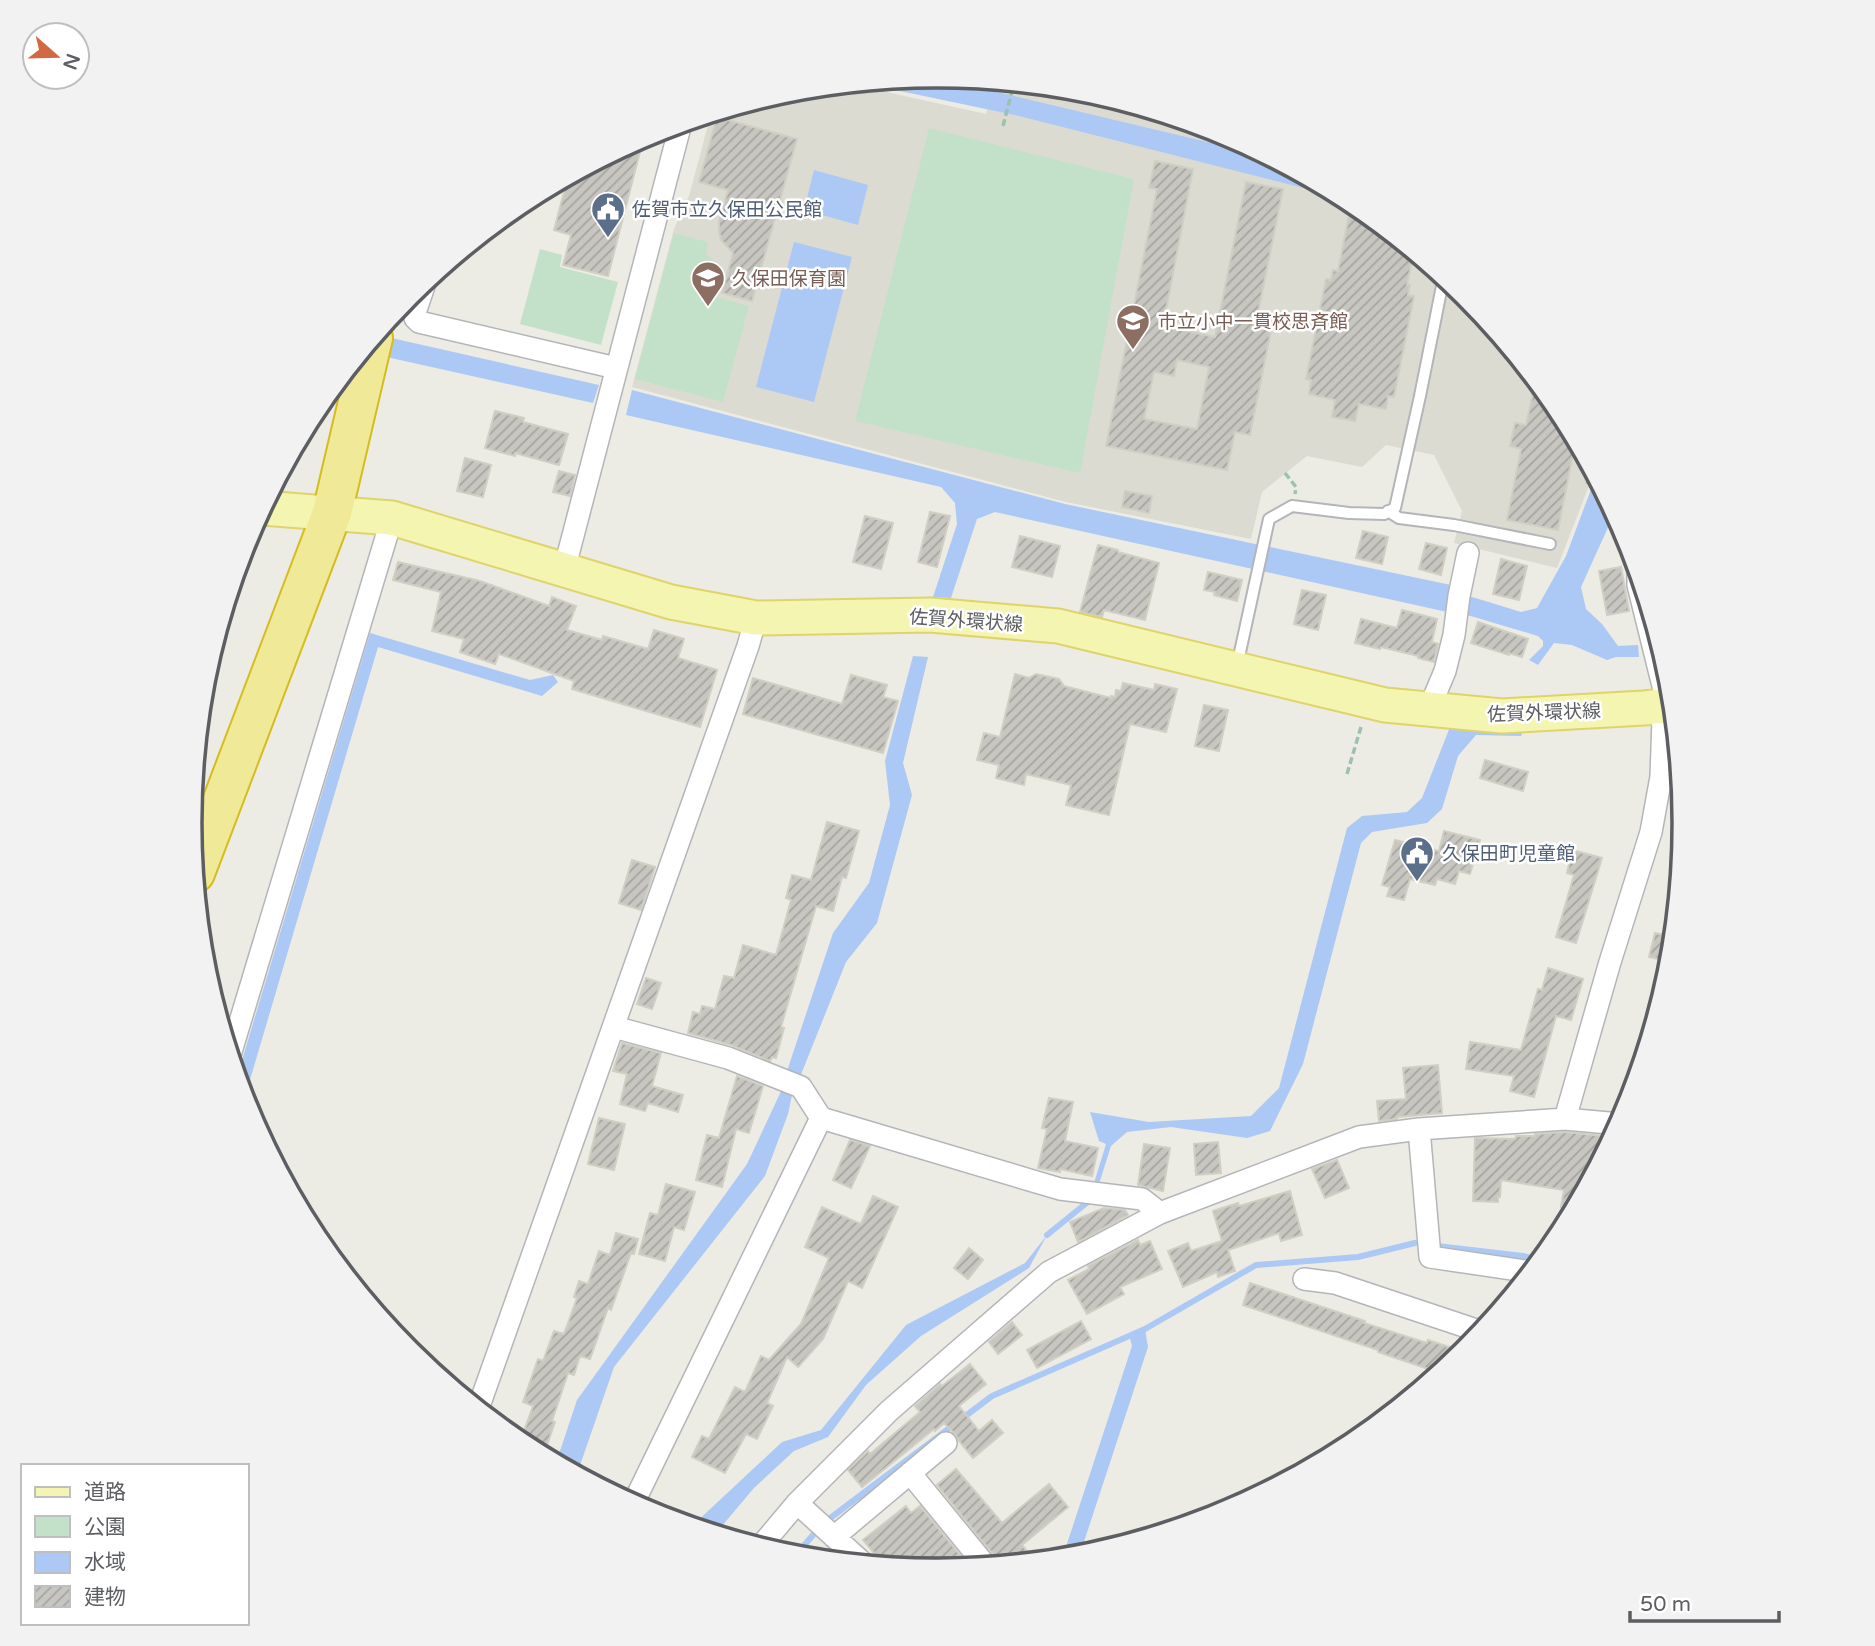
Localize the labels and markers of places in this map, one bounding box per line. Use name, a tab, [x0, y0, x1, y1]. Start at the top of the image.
public building icon: 佐賀市立久保田公民館	[589, 190, 627, 239]
place label: 佐賀市立久保田公民館	[632, 199, 822, 221]
school or university icon: 久保田保育園	[689, 259, 727, 308]
place label: 久保田保育園	[732, 268, 846, 290]
school or university icon: 市立小中一貫校思斉館	[1114, 302, 1152, 351]
place label: 市立小中一貫校思斉館	[1158, 311, 1348, 333]
public building icon: 久保田町児童館	[1398, 834, 1436, 883]
place label: 久保田町児童館	[1442, 843, 1575, 865]

